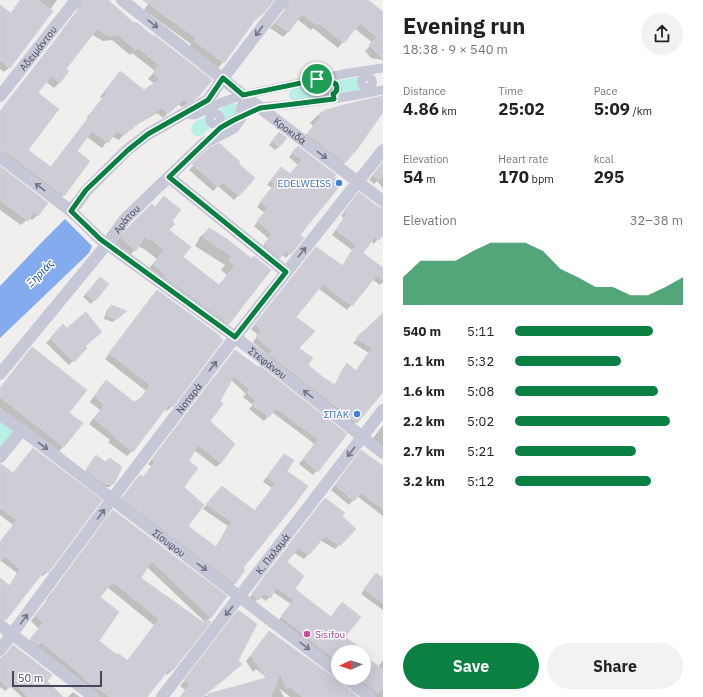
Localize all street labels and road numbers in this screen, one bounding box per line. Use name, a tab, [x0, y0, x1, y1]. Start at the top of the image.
street label: Αδειμάντου	[16, 23, 60, 73]
street label: Κροκιδά	[271, 114, 310, 148]
street label: Αράτου	[110, 202, 142, 236]
street label: Στεφάνου	[246, 344, 290, 382]
street label: Νοταρά	[173, 379, 205, 416]
street label: Σίσυφου	[150, 526, 188, 560]
street label: Κ. Παλαμά	[252, 530, 293, 577]

